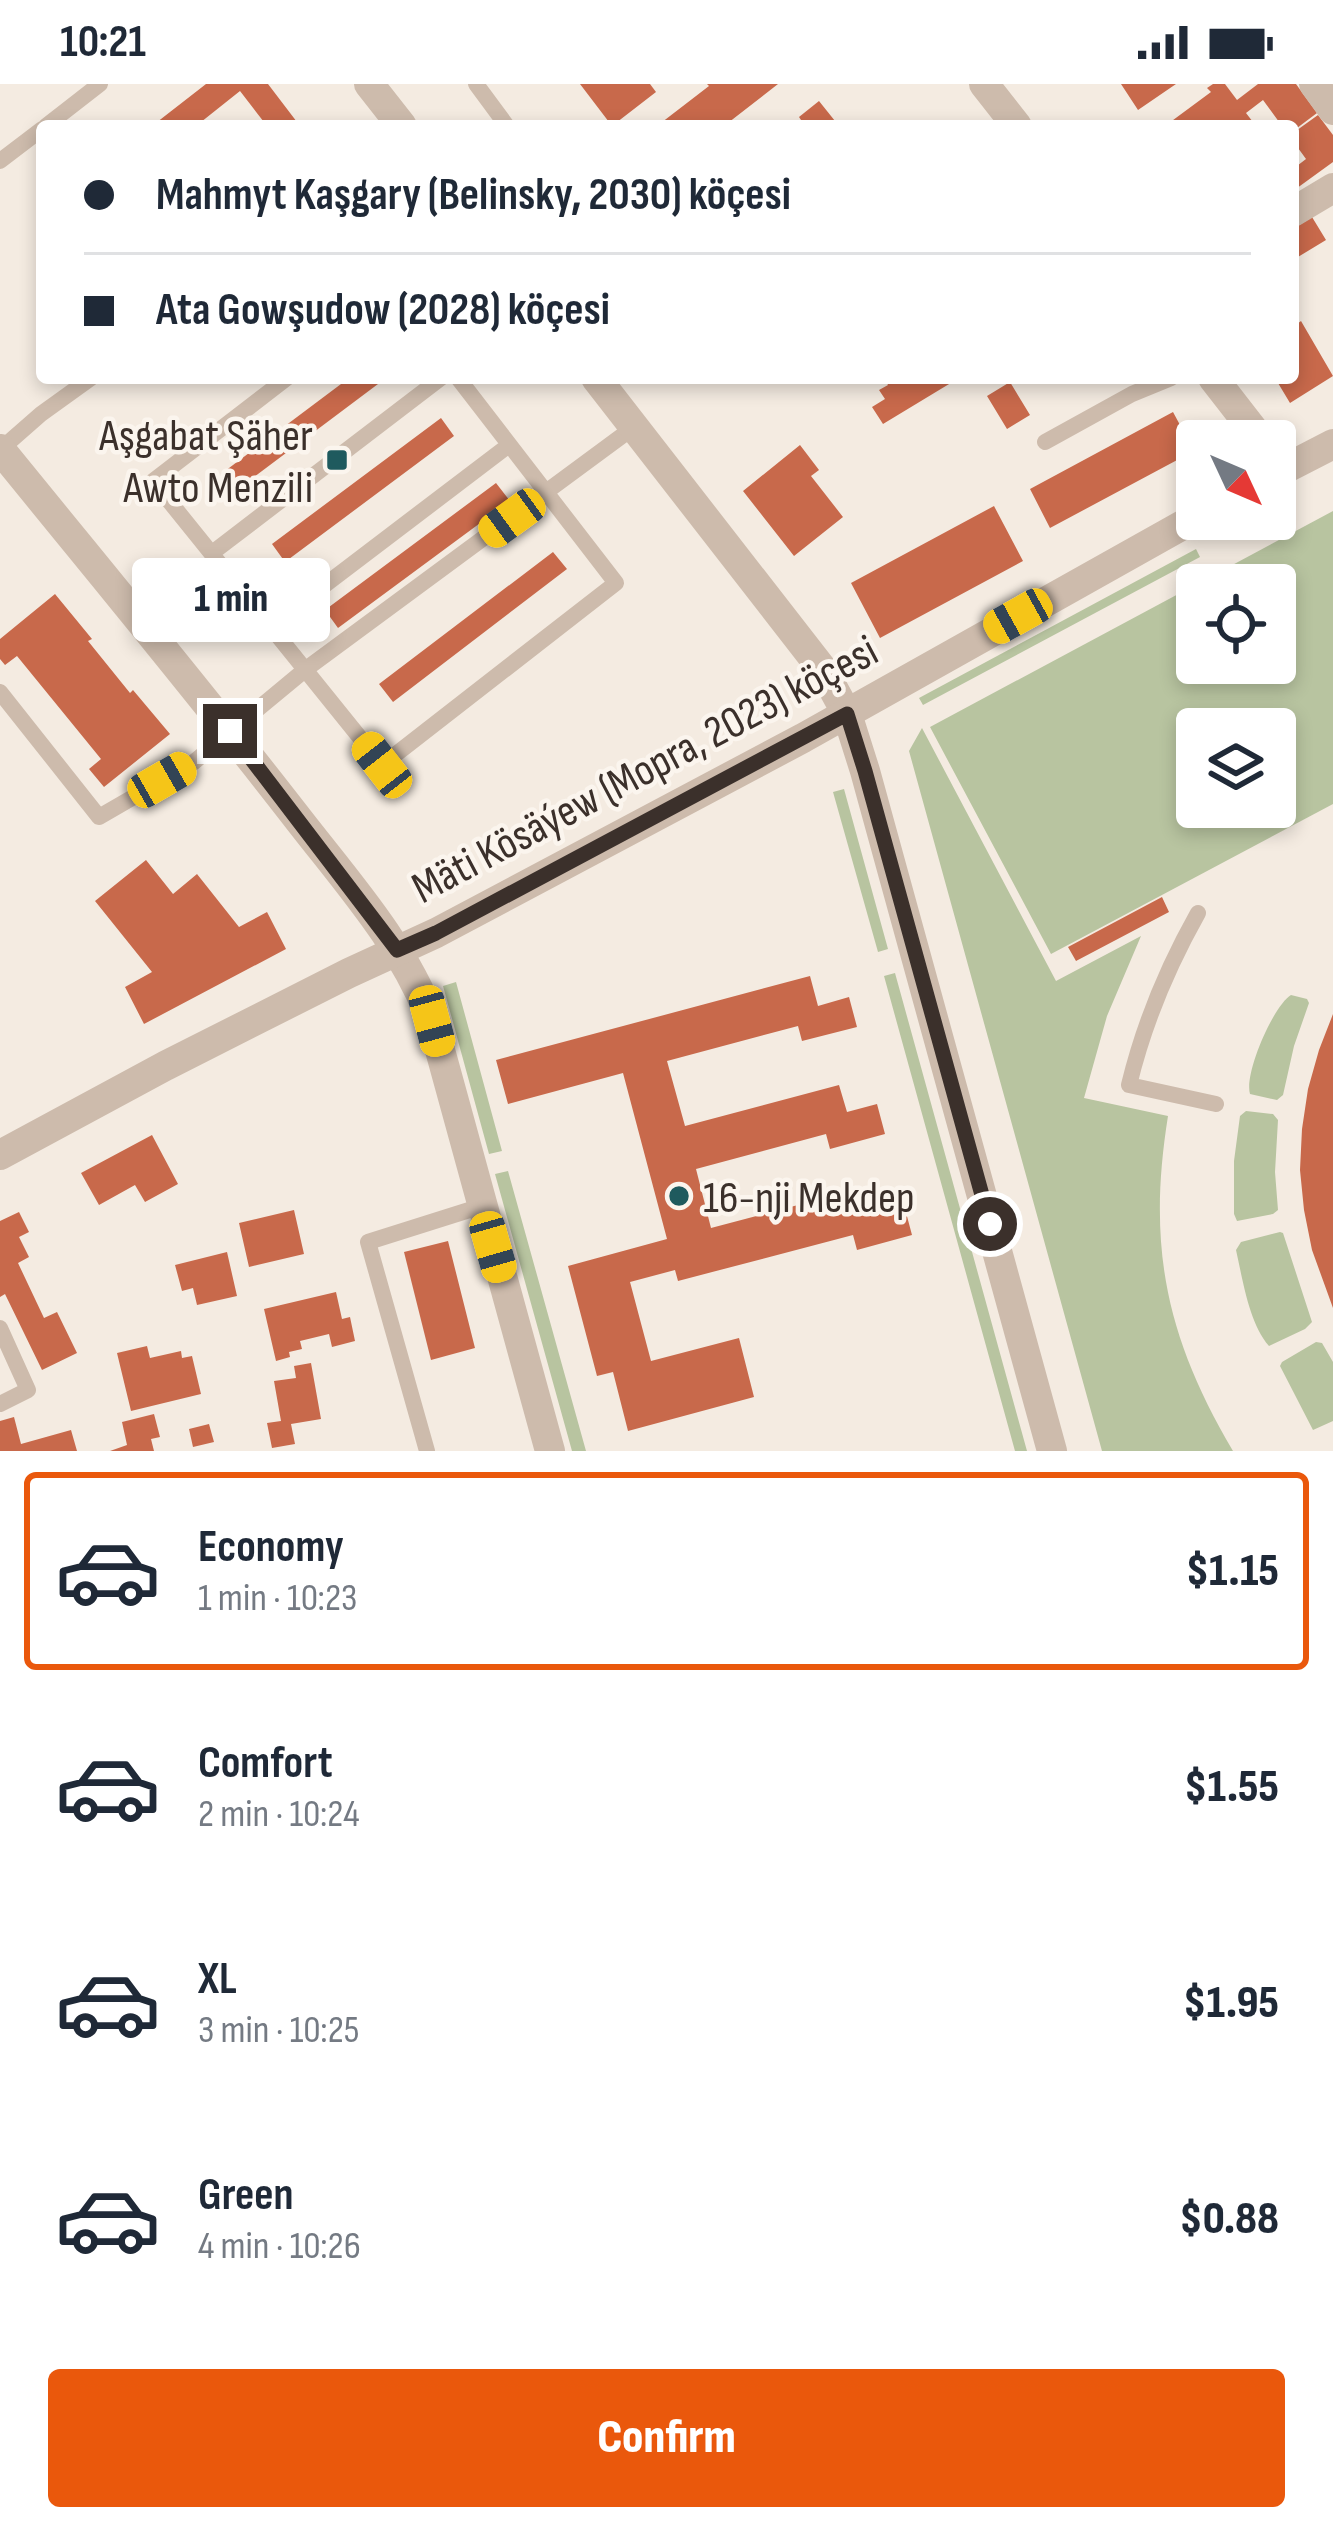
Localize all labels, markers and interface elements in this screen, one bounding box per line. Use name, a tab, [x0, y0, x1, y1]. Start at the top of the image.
text: 10:21	[60, 15, 146, 70]
text: Mahmyt Kaşgary (Belinsky, 2030) köçesi	[156, 168, 791, 223]
text: Ata Gowşudow (2028) köçesi	[156, 283, 610, 338]
place label: Aşgabat Şäher Awto Menzili	[98, 409, 313, 516]
north arrow	[1176, 420, 1296, 540]
map controls	[1176, 420, 1296, 828]
marker: Aşgabat Şäher Awto Menzili	[324, 447, 350, 473]
car	[472, 482, 552, 554]
callout: 1 min	[131, 557, 329, 641]
button: locate	[1176, 564, 1296, 684]
text: 1 min	[194, 576, 268, 623]
car	[978, 583, 1058, 649]
street label: Mäti Kösäýew (Mopra, 2023) köçesi	[403, 624, 887, 916]
route end	[203, 704, 257, 758]
button: layers	[1176, 708, 1296, 828]
car	[346, 726, 418, 804]
car	[122, 746, 202, 814]
car	[405, 982, 459, 1060]
place label: 16-nji Mekdep	[703, 1171, 915, 1226]
marker: 16-nji Mekdep	[666, 1183, 692, 1209]
route start	[963, 1197, 1017, 1251]
car	[466, 1207, 520, 1287]
icon: car	[54, 1517, 162, 1625]
text: Economy	[198, 1520, 344, 1575]
text: $1.15	[1186, 1544, 1279, 1599]
text: 1 min · 10:23	[198, 1575, 357, 1622]
icon: car	[54, 1733, 162, 1841]
text: Comfort	[198, 1736, 333, 1791]
text: $1.55	[1184, 1760, 1279, 1815]
text: 2 min · 10:24	[198, 1791, 360, 1838]
icon: car	[54, 1949, 162, 2057]
text: XL	[198, 1952, 237, 2007]
text: $1.95	[1183, 1976, 1279, 2031]
text: 3 min · 10:25	[198, 2007, 359, 2054]
icon: car	[54, 2165, 162, 2273]
text: Green	[198, 2168, 294, 2223]
text: $0.88	[1180, 2192, 1279, 2247]
text: 4 min · 10:26	[198, 2223, 361, 2270]
button: Confirm	[48, 2369, 1285, 2507]

